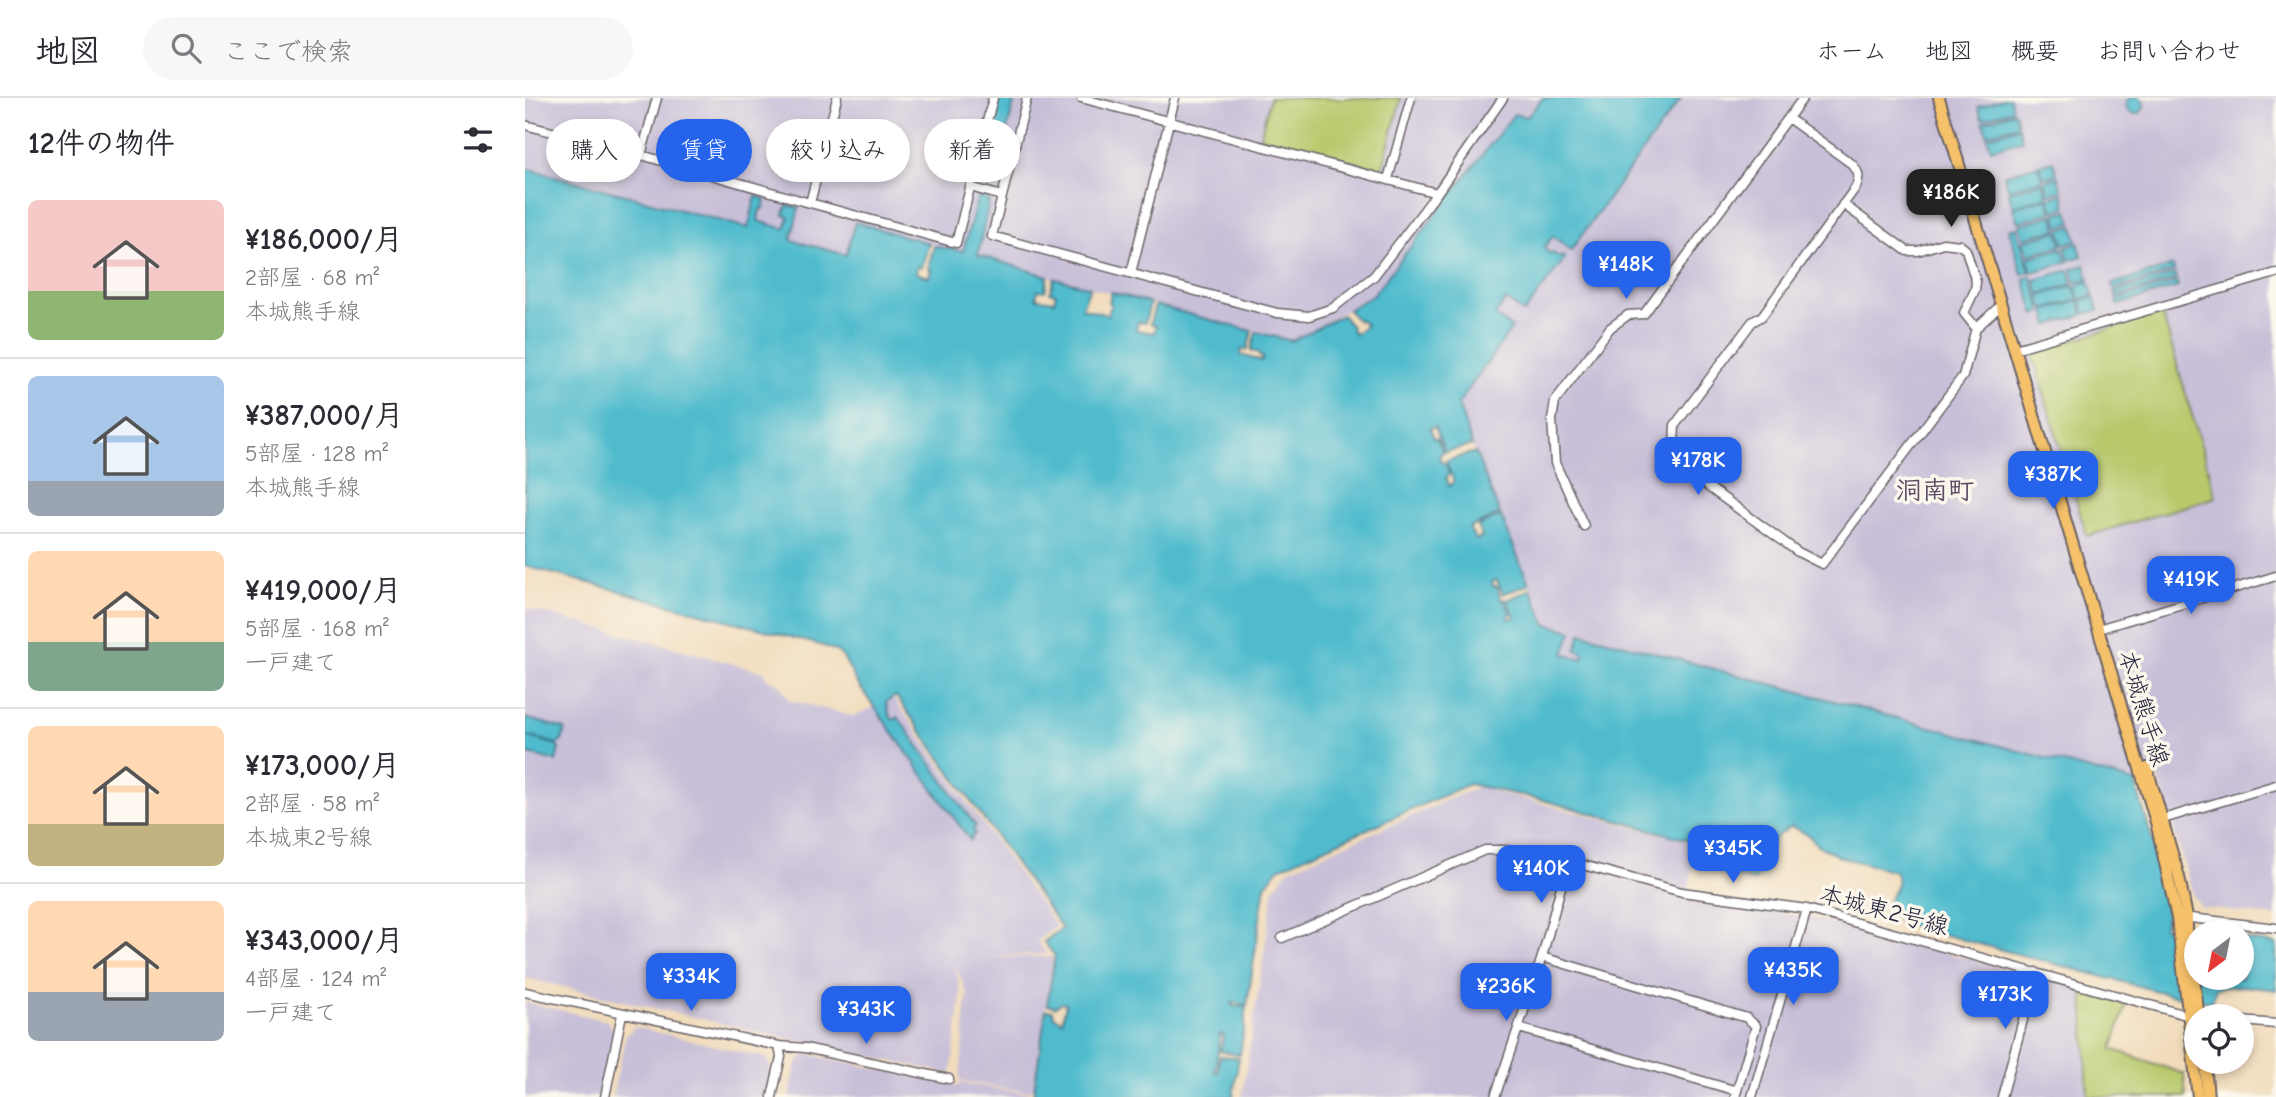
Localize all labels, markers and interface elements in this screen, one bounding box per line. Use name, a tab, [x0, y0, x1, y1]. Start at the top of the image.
search box	[143, 17, 633, 80]
icon: search	[167, 29, 205, 67]
text: 地図	[35, 32, 101, 70]
text: ここで検索	[223, 37, 353, 67]
text: ホーム	[1816, 37, 1887, 65]
text: 地図	[1925, 37, 1973, 65]
text: 概要	[2011, 37, 2059, 65]
text: お問い合わせ	[2097, 37, 2241, 65]
chip: 購入	[546, 119, 642, 182]
chip: 賃貸	[656, 119, 752, 182]
chip: 絞り込み	[766, 119, 910, 182]
chip: 新着	[924, 119, 1020, 182]
icon: filters	[459, 121, 497, 159]
text: 12件の物件	[28, 126, 175, 161]
pin: ¥186K	[1902, 170, 2000, 229]
text: ¥186K	[1922, 178, 1980, 205]
text: ¥186,000/月	[245, 222, 403, 257]
icon: home	[84, 228, 168, 312]
pin: ¥148K	[1577, 242, 1675, 301]
text: ¥148K	[1598, 250, 1654, 277]
text: 2部屋 · 68 m²	[245, 264, 379, 291]
text: 本城熊手線	[245, 298, 360, 325]
text: ¥387,000/月	[245, 398, 404, 433]
icon: home	[84, 404, 168, 488]
pin: ¥178K	[1649, 438, 1747, 497]
text: 5部屋 · 128 m²	[245, 440, 388, 467]
text: ¥178K	[1671, 446, 1725, 473]
pin: ¥387K	[2004, 452, 2102, 511]
text: ¥387K	[2024, 460, 2082, 487]
text: 本城熊手線	[245, 474, 360, 501]
district label: 洞南町	[1896, 476, 1974, 506]
pin: ¥419K	[2142, 556, 2240, 616]
text: ¥419K	[2163, 565, 2219, 592]
text: ¥419,000/月	[245, 573, 402, 608]
icon: home	[84, 579, 168, 663]
text: 5部屋 · 168 m²	[245, 615, 389, 642]
street label: 本城熊手線	[2113, 647, 2175, 769]
text: 一戸建て	[245, 649, 337, 676]
text: ¥173,000/月	[245, 748, 400, 783]
icon: home	[84, 754, 168, 838]
text: 2部屋 · 58 m²	[245, 790, 379, 817]
text: 本城東2号線	[245, 824, 372, 851]
pin: ¥345K	[1684, 826, 1782, 885]
text: ¥345K	[1704, 834, 1762, 861]
pin: ¥140K	[1492, 846, 1590, 905]
text: ¥140K	[1512, 854, 1570, 881]
street label: 本城東2号線	[1816, 879, 1952, 941]
north arrow	[2184, 920, 2254, 990]
map controls	[2184, 920, 2254, 1074]
text: ¥343,000/月	[245, 923, 404, 958]
icon: home	[84, 929, 168, 1013]
pin: ¥435K	[1744, 948, 1842, 1007]
pin: ¥334K	[642, 954, 740, 1013]
text: ¥435K	[1764, 956, 1822, 983]
text: ¥334K	[662, 962, 720, 989]
pin: ¥236K	[1457, 964, 1555, 1023]
text: 4部屋 · 124 m²	[245, 965, 386, 992]
text: ¥236K	[1476, 972, 1536, 999]
pin: ¥173K	[1956, 972, 2054, 1031]
text: ¥173K	[1978, 980, 2033, 1007]
pin: ¥343K	[817, 986, 915, 1046]
text: ¥343K	[837, 995, 895, 1022]
text: 一戸建て	[245, 999, 337, 1026]
button: locate	[2184, 1004, 2254, 1074]

